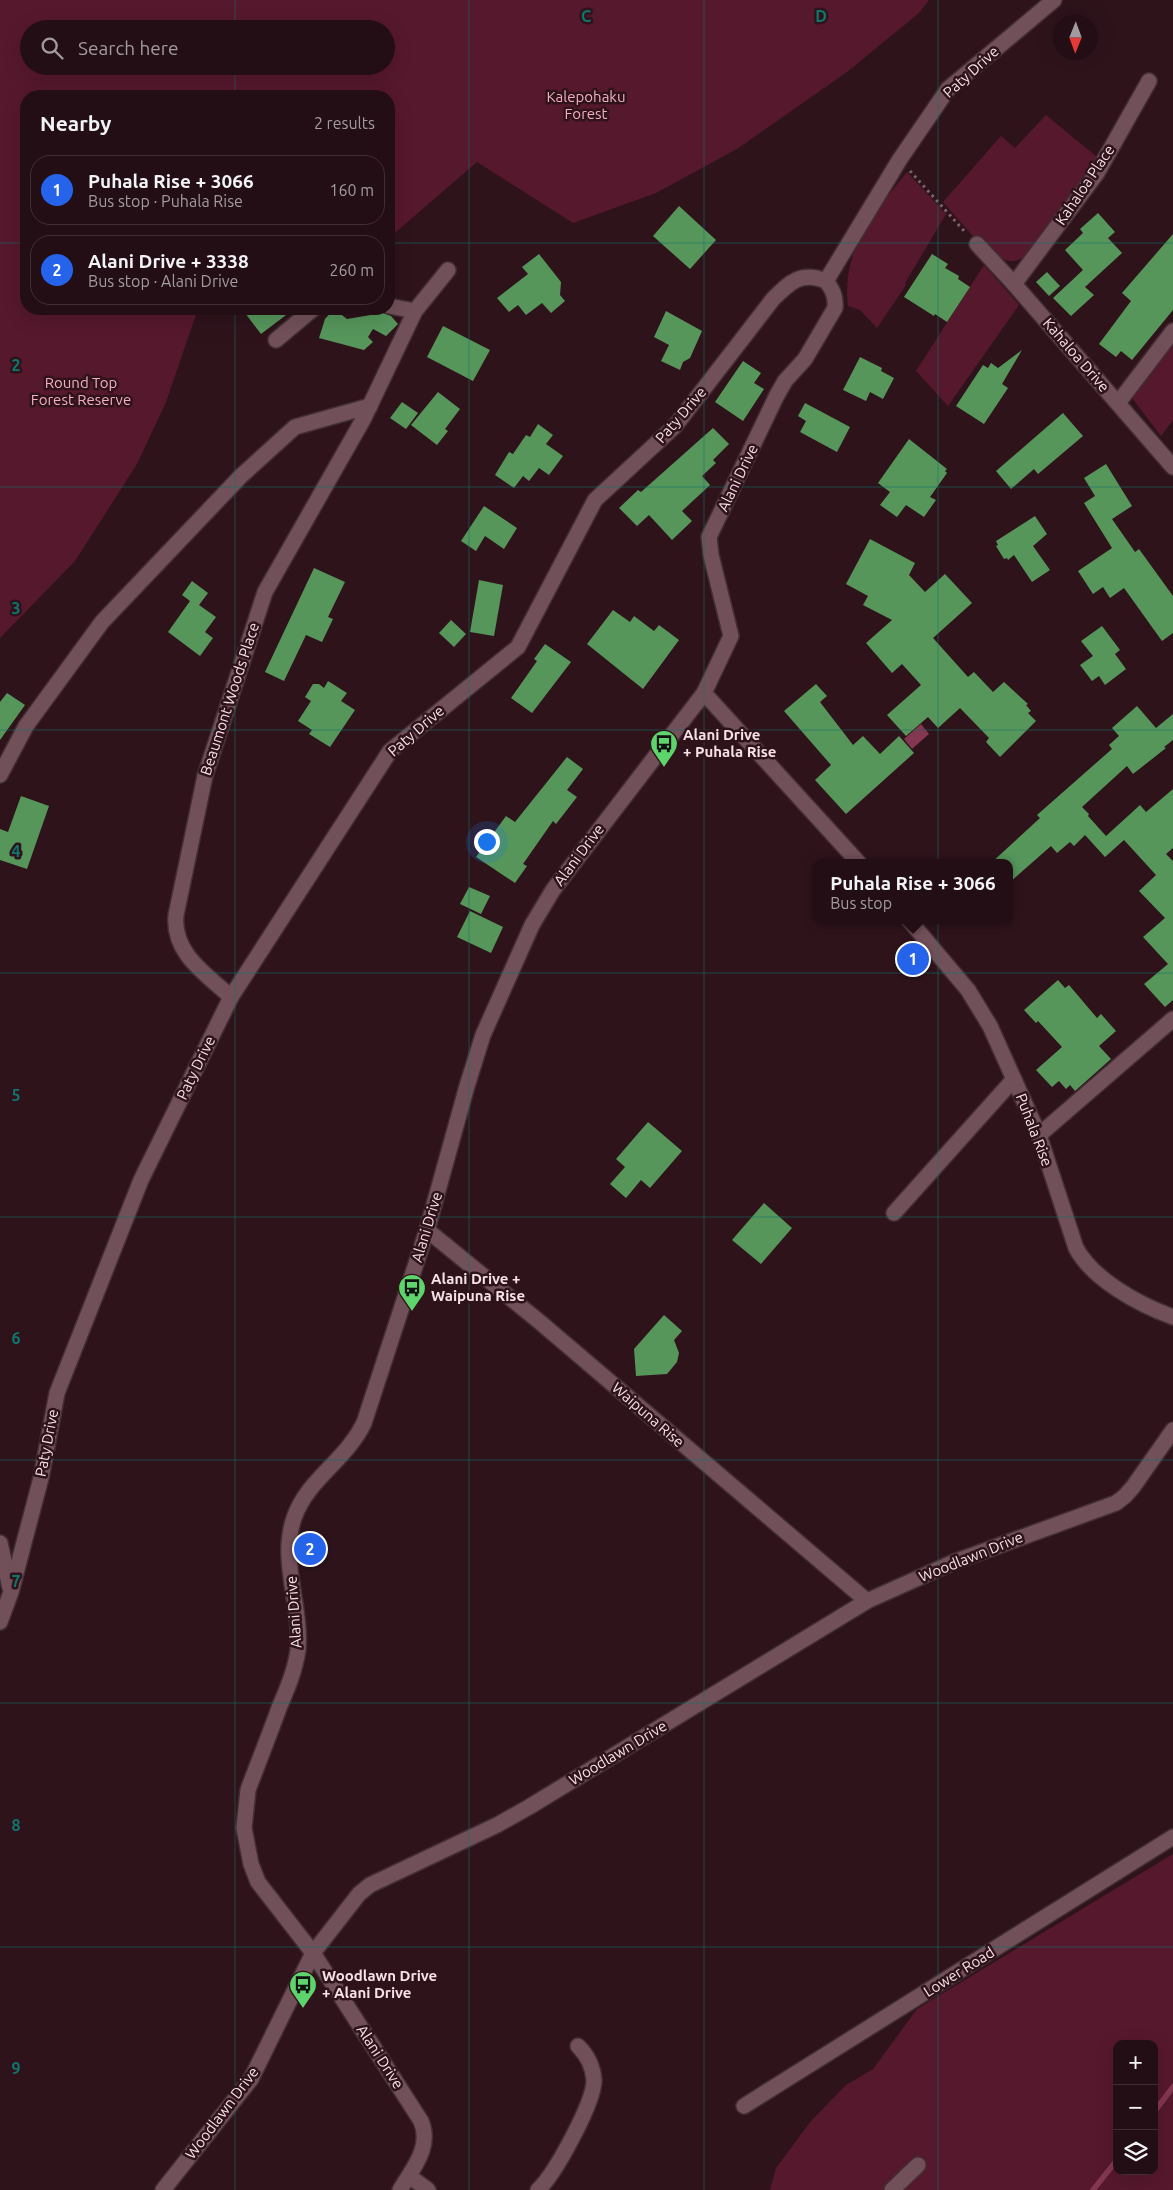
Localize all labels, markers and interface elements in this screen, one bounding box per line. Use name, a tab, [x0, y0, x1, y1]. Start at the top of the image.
text: C	[581, 7, 591, 25]
text: D	[815, 7, 827, 25]
north arrow	[1053, 15, 1098, 60]
search box	[20, 20, 395, 75]
icon: search	[38, 34, 66, 62]
text: Search here	[78, 37, 178, 59]
street label: Paty Drive	[939, 42, 1002, 101]
park label: Kalepohaku Forest	[547, 88, 626, 122]
text: Nearby	[40, 111, 111, 135]
text: 2 results	[314, 114, 375, 132]
street label: Kahaloa Place	[1052, 141, 1118, 228]
text: Puhala Rise + 3066	[88, 170, 254, 192]
text: 1	[52, 181, 62, 199]
text: 160 m	[329, 181, 374, 199]
text: Bus stop · Puhala Rise	[88, 192, 243, 210]
text: Alani Drive + 3338	[88, 250, 249, 272]
text: 2	[52, 261, 62, 279]
text: 260 m	[329, 261, 374, 279]
text: Bus stop · Alani Drive	[88, 272, 238, 290]
street label: Kahaloa Drive	[1040, 314, 1113, 395]
text: 2	[11, 356, 21, 374]
park label: Round Top Forest Reserve	[31, 374, 131, 408]
street label: Paty Drive	[652, 383, 710, 446]
street label: Alani Drive	[714, 441, 761, 514]
text: 3	[11, 599, 21, 617]
street label: Beaumont Woods Place	[197, 620, 262, 777]
street label: Paty Drive	[384, 702, 447, 760]
place label: Alani Drive + Puhala Rise	[683, 726, 776, 760]
bus stop icon: Alani Drive + Puhala Rise	[649, 729, 679, 768]
street label: Alani Drive	[550, 821, 607, 889]
your location	[474, 829, 500, 855]
text: 4	[11, 842, 21, 860]
popup	[813, 859, 1013, 924]
text: Puhala Rise + 3066	[830, 872, 996, 894]
text: Bus stop	[830, 894, 892, 912]
pin: 1	[897, 940, 929, 978]
street label: Paty Drive	[173, 1033, 218, 1102]
text: 5	[11, 1086, 21, 1104]
street label: Puhala Rise	[1013, 1091, 1056, 1169]
street label: Alani Drive	[408, 1190, 445, 1264]
place label: Alani Drive + Waipuna Rise	[431, 1270, 525, 1304]
bus stop icon: Alani Drive + Waipuna Rise	[397, 1273, 427, 1312]
text: 6	[11, 1329, 21, 1347]
street label: Waipuna Rise	[609, 1379, 688, 1450]
street label: Paty Drive	[32, 1408, 61, 1478]
street label: Woodlawn Drive	[916, 1528, 1025, 1585]
pin: 2	[294, 1530, 326, 1568]
text: 7	[11, 1572, 21, 1590]
street label: Alani Drive	[282, 1575, 305, 1649]
street label: Woodlawn Drive	[566, 1717, 670, 1788]
text: 8	[11, 1816, 21, 1834]
street label: Lower Road	[920, 1943, 997, 2000]
place label: Woodlawn Drive + Alani Drive	[322, 1967, 437, 2001]
bus stop icon: Woodlawn Drive + Alani Drive	[288, 1970, 318, 2009]
street label: Alani Drive	[354, 2022, 407, 2092]
map controls	[1113, 2040, 1158, 2175]
button: +	[1113, 2040, 1158, 2085]
text: 9	[11, 2059, 21, 2077]
street label: Woodlawn Drive	[181, 2063, 262, 2162]
button: −	[1113, 2085, 1158, 2130]
button: layers	[1113, 2130, 1158, 2175]

